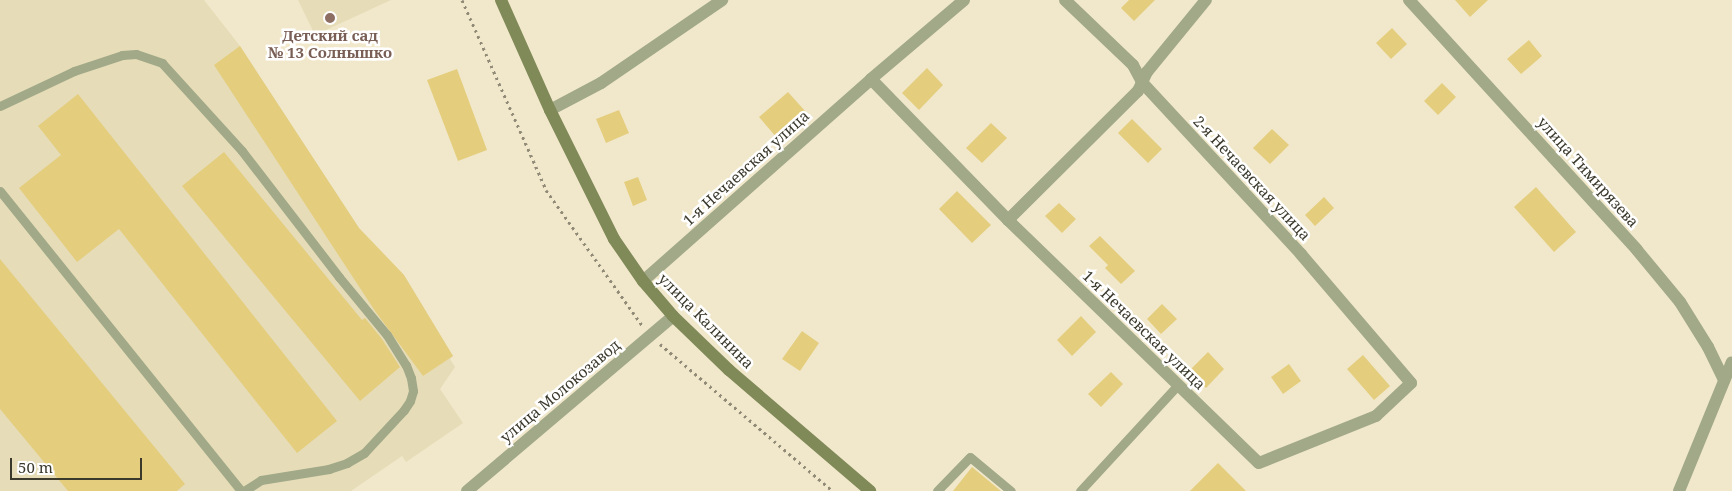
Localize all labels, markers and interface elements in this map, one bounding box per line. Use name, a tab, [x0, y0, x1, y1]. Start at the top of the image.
marker: Детский сад № 13 Солнышко	[324, 12, 336, 24]
place label: Детский сад № 13 Солнышко	[268, 26, 392, 61]
street label: 1-я Нечаевская улица	[679, 107, 813, 229]
street label: 2-я Нечаевская улица	[1190, 112, 1314, 244]
street label: улица Тимирязева	[1534, 113, 1642, 231]
street label: 1-я Нечаевская улица	[1079, 267, 1209, 393]
street label: улица Калинина	[655, 270, 757, 372]
street label: улица Молокозавод	[497, 336, 623, 446]
scale bar	[12, 448, 145, 480]
text: 50 m	[18, 457, 53, 477]

